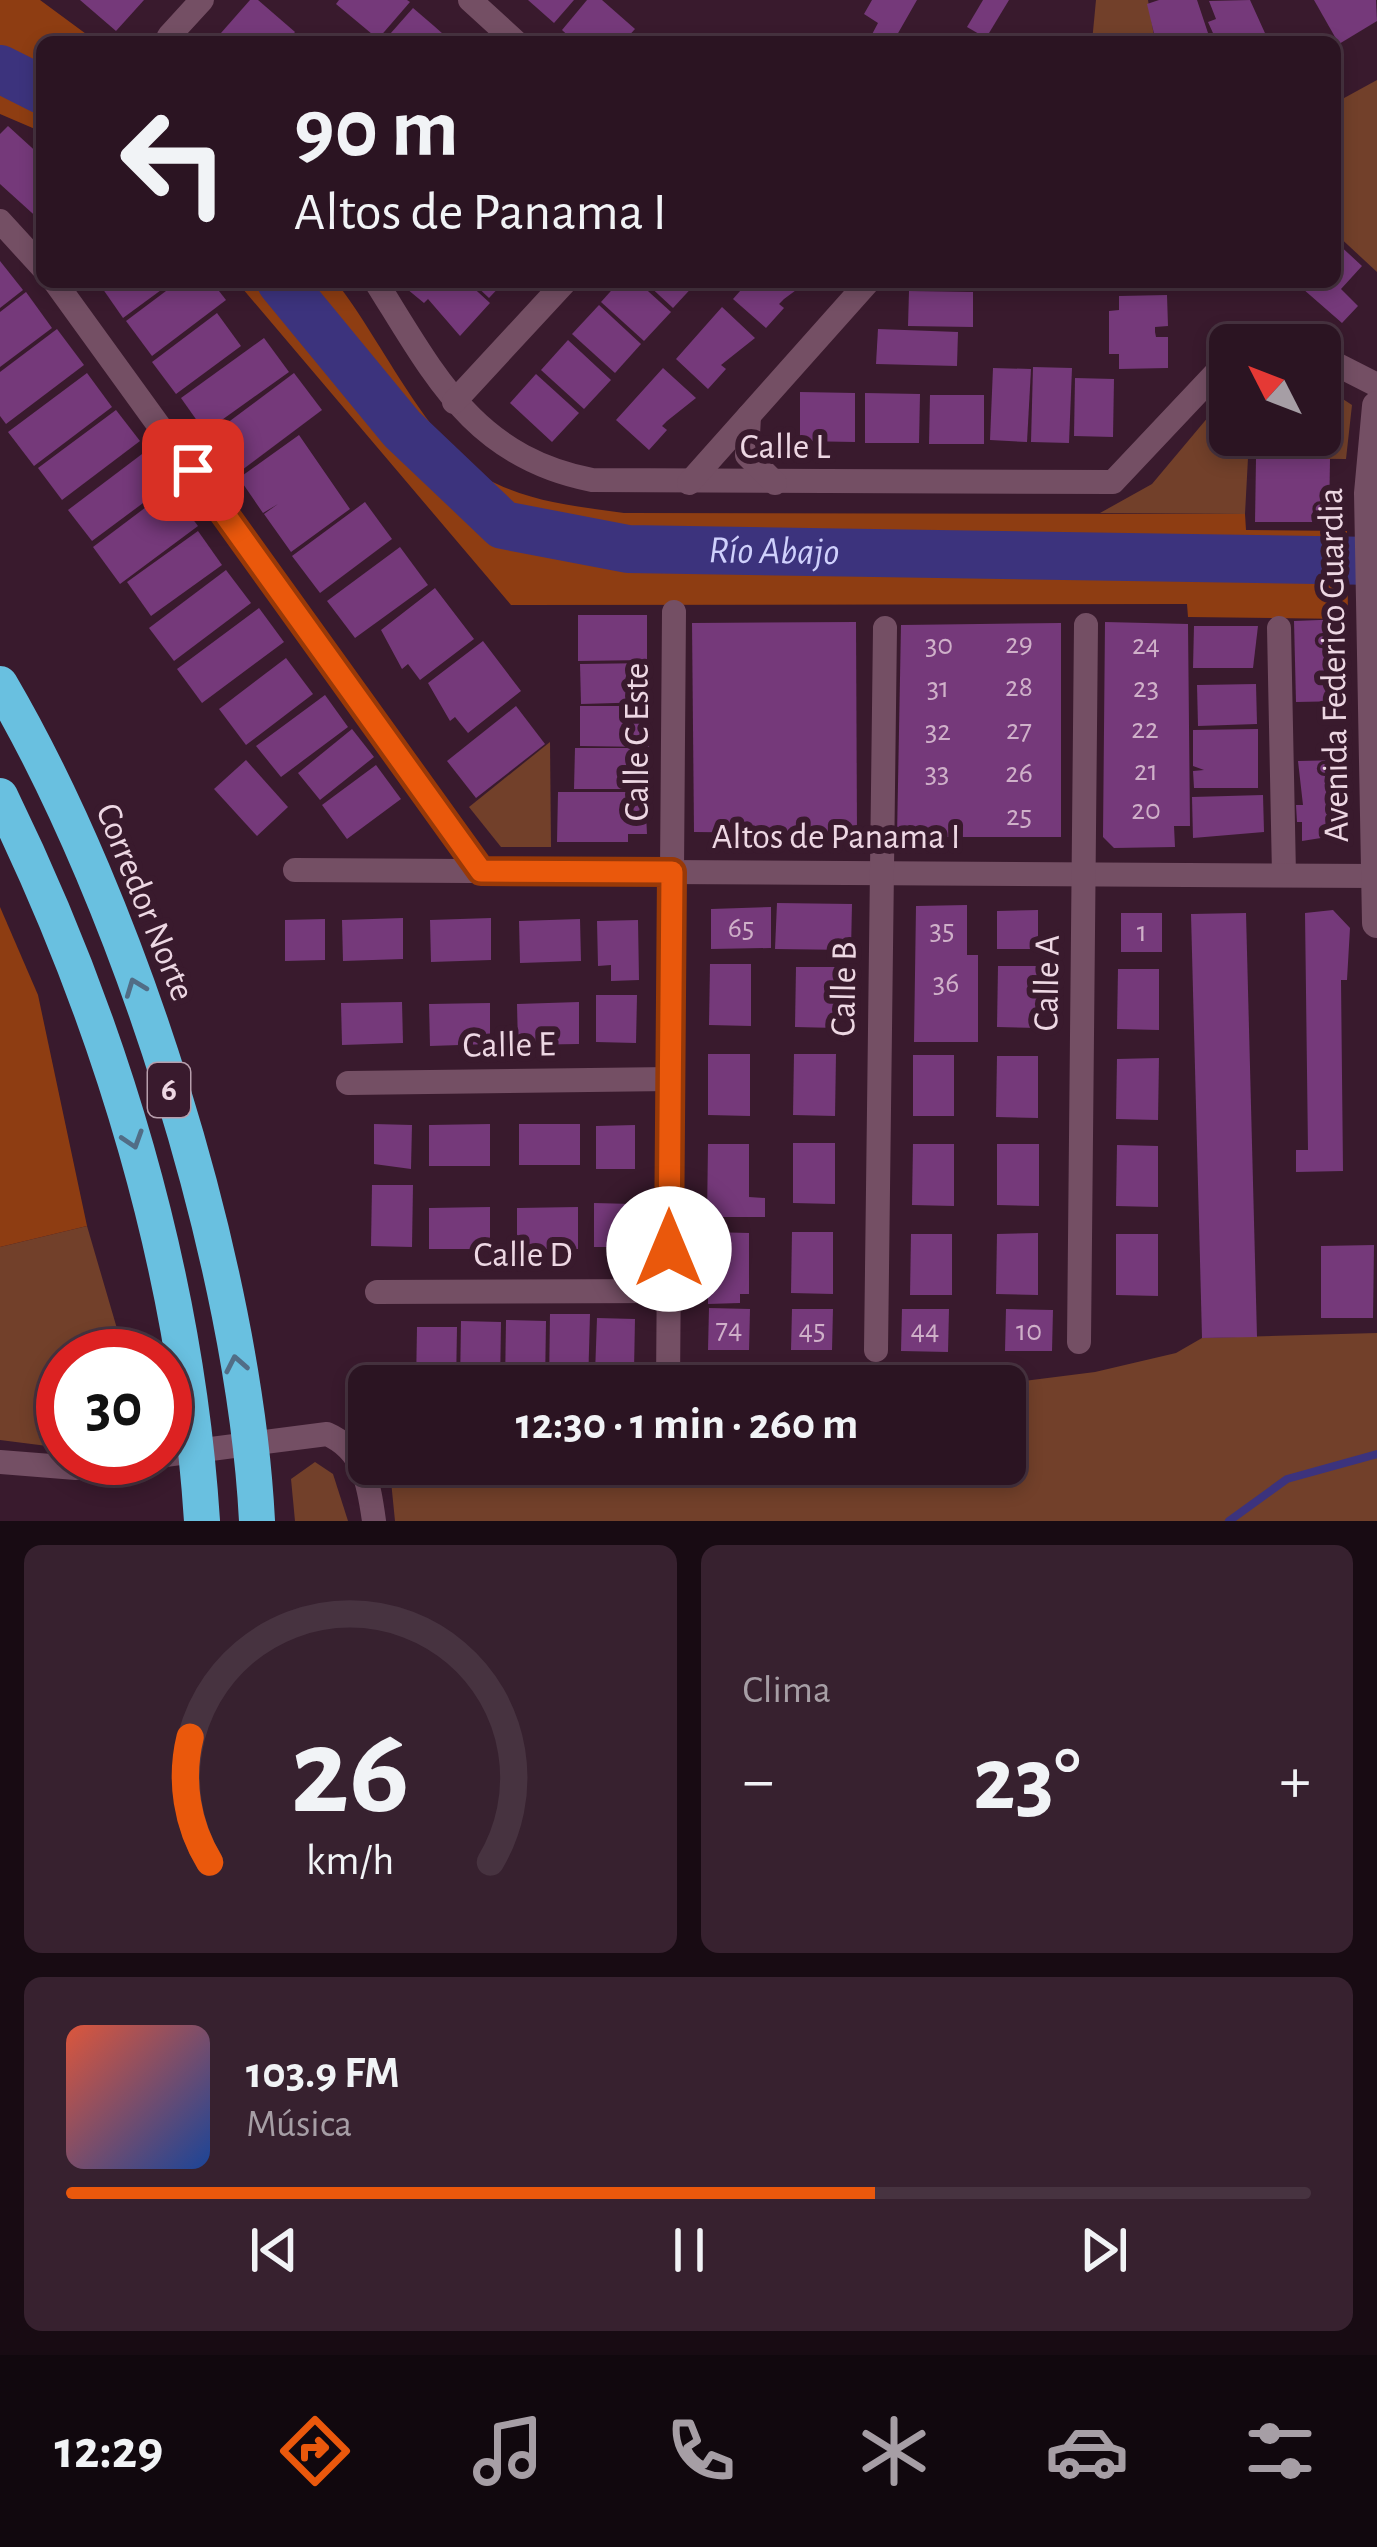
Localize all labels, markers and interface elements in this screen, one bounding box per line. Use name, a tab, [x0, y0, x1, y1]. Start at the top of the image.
icon: left	[96, 84, 252, 240]
text: 90 m	[294, 88, 459, 172]
text: Altos de Panama I	[294, 186, 667, 240]
north arrow	[1209, 324, 1341, 456]
map controls	[1209, 324, 1341, 456]
pin	[142, 419, 244, 521]
street label: Calle L	[740, 429, 830, 465]
icon: arrive	[160, 437, 226, 503]
street label: Avenida Federico Guardia	[1313, 487, 1355, 843]
water label: Río Abajo	[708, 531, 840, 572]
house number: 29	[1005, 629, 1033, 659]
house number: 30	[925, 630, 953, 660]
house number: 24	[1132, 630, 1160, 660]
street label: Calle C Este	[619, 663, 655, 821]
house number: 28	[1005, 672, 1033, 702]
house number: 31	[927, 673, 949, 703]
house number: 23	[1133, 673, 1159, 703]
house number: 22	[1131, 714, 1159, 744]
house number: 27	[1006, 715, 1032, 745]
house number: 32	[925, 716, 951, 746]
house number: 21	[1134, 756, 1158, 786]
house number: 33	[925, 758, 949, 788]
house number: 26	[1005, 758, 1033, 788]
house number: 20	[1131, 795, 1161, 825]
street label: Corredor Norte	[89, 798, 201, 1006]
house number: 25	[1006, 801, 1032, 831]
street label: Altos de Panama I	[712, 819, 960, 855]
house number: 65	[728, 913, 754, 943]
house number: 35	[930, 915, 954, 945]
house number: 1	[1137, 917, 1147, 947]
street label: Calle A	[1028, 934, 1066, 1032]
street label: Calle B	[825, 941, 863, 1037]
house number: 36	[933, 968, 959, 998]
one-way arrow	[125, 978, 150, 999]
street label: Calle E	[462, 1026, 556, 1064]
road number: 6	[148, 1063, 190, 1117]
one-way arrow	[118, 1129, 143, 1150]
position arrow	[606, 1186, 732, 1312]
street label: Calle D	[474, 1237, 572, 1273]
house number: 74	[716, 1314, 742, 1344]
house number: 45	[799, 1315, 825, 1345]
house number: 44	[911, 1315, 939, 1345]
house number: 10	[1016, 1316, 1042, 1346]
speed limit sign: 30	[36, 1329, 192, 1485]
one-way arrow	[224, 1354, 250, 1374]
text: 12:30 · 1 min · 260 m	[516, 1402, 858, 1447]
text: Clima	[743, 1671, 831, 1710]
text: 26	[291, 1711, 410, 1836]
text: 23°	[973, 1736, 1081, 1826]
text: −	[743, 1748, 774, 1814]
text: +	[1279, 1748, 1311, 1814]
text: km/h	[306, 1840, 394, 1883]
text: 103.9 FM	[246, 2051, 400, 2096]
text: Música	[246, 2105, 352, 2144]
icon: previous	[241, 2217, 307, 2283]
icon: pause	[656, 2217, 722, 2283]
icon: next	[1071, 2217, 1137, 2283]
icon: directions	[273, 2409, 357, 2493]
icon: music	[466, 2409, 550, 2493]
icon: phone	[659, 2409, 743, 2493]
icon: climate	[852, 2409, 936, 2493]
icon: car	[1045, 2409, 1129, 2493]
icon: filters	[1238, 2409, 1322, 2493]
text: 12:29	[55, 2424, 163, 2478]

